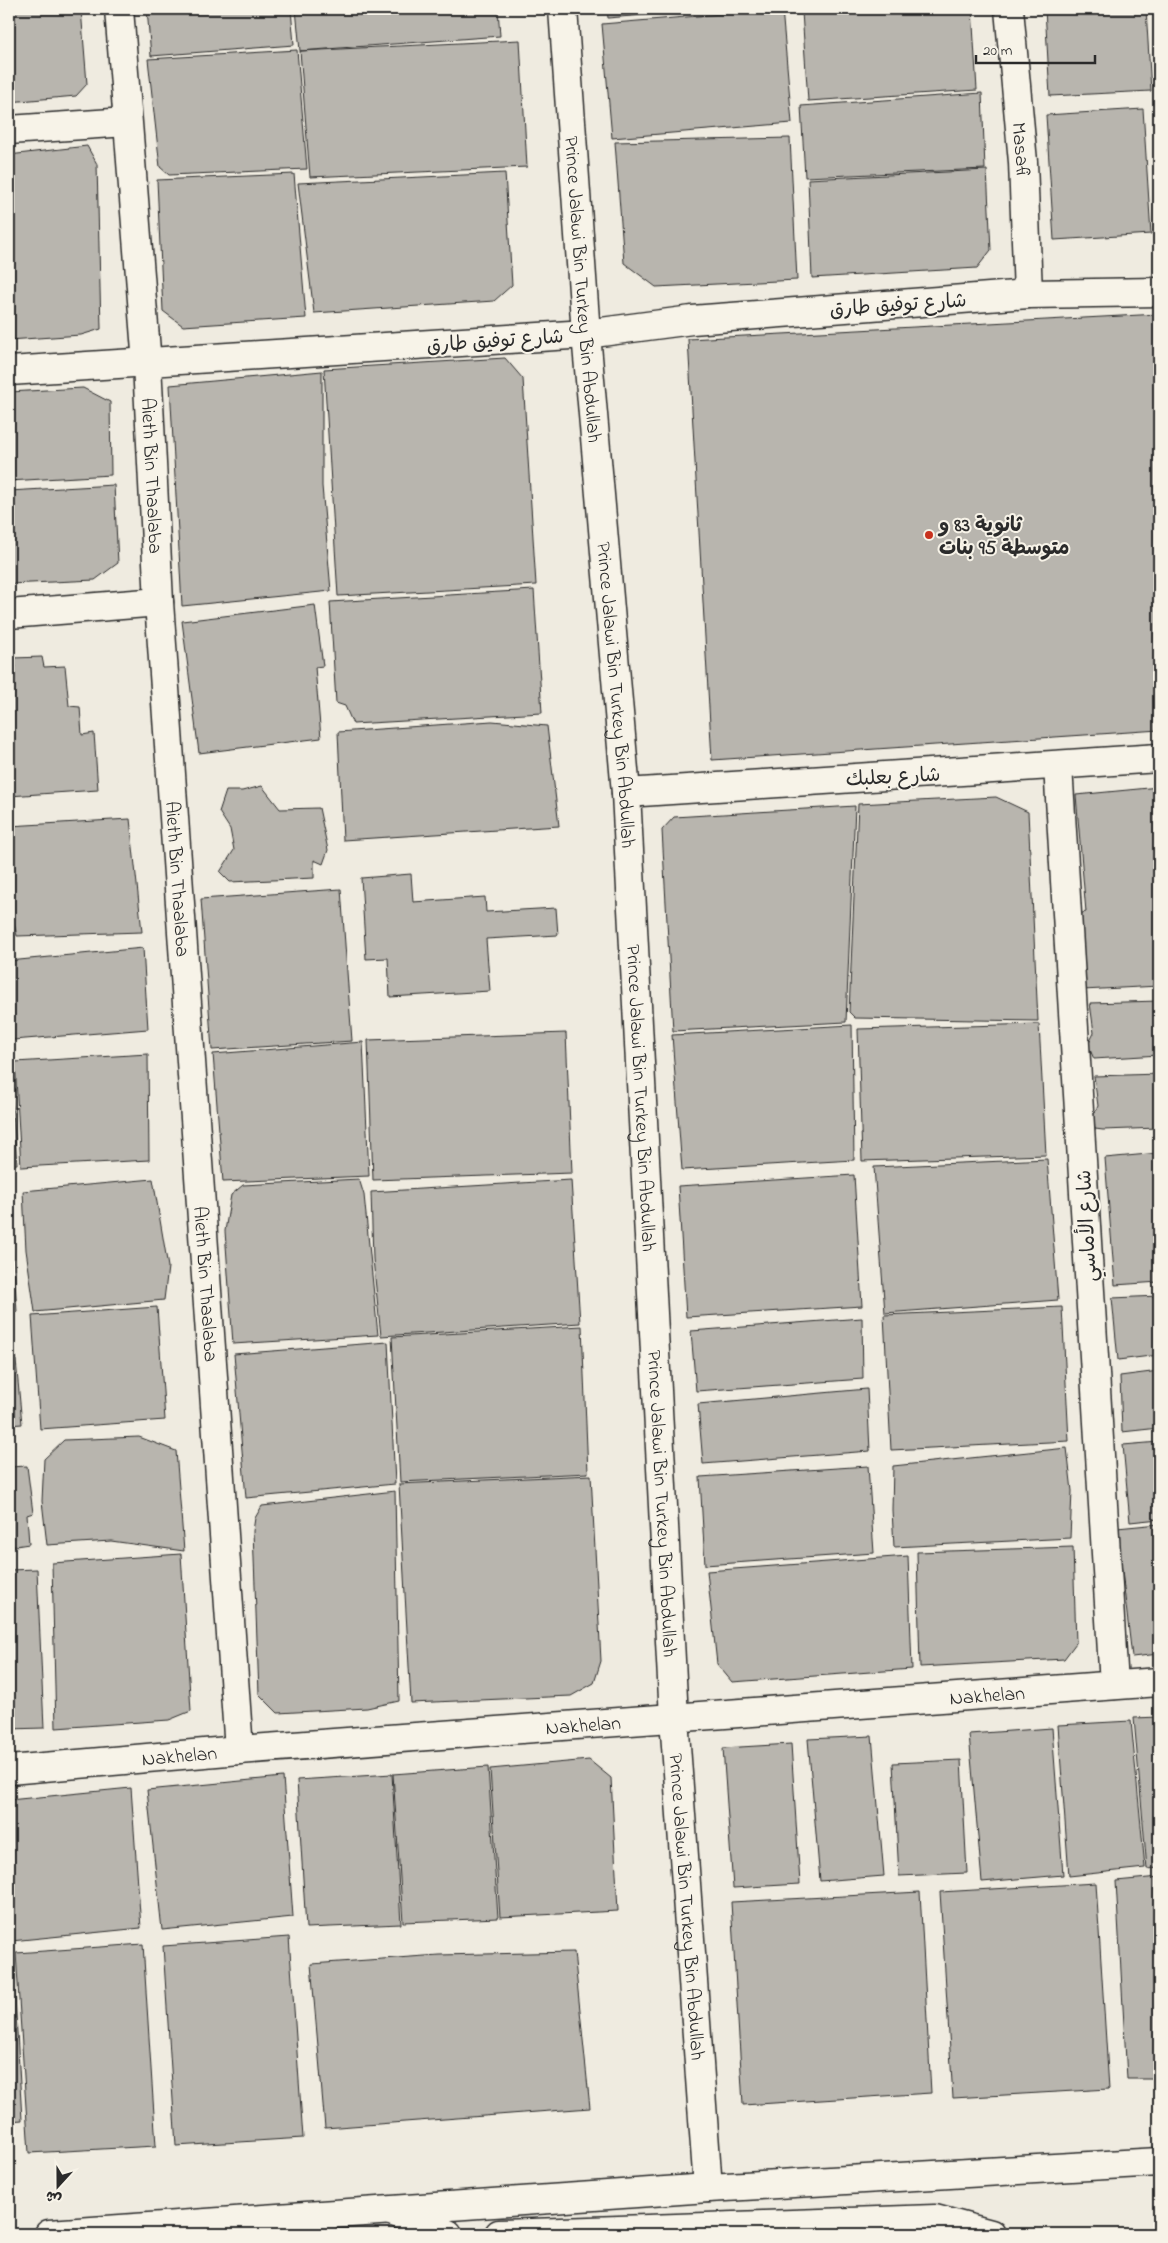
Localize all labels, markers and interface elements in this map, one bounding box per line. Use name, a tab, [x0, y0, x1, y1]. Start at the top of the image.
scale bar	[976, 32, 1094, 64]
text: 20 m	[983, 40, 1013, 62]
street label: Masafi	[1002, 121, 1036, 179]
street label: Prince Jalawi Bin Turkey Bin Abdullah	[555, 135, 607, 444]
street label: شارع توفيق طارق	[829, 287, 968, 326]
street label: شارع توفيق طارق	[426, 323, 565, 362]
street label: Aieth Bin Thaalaba	[132, 397, 169, 555]
place label: ثانوية 83 و متوسطة 95 بنات	[937, 512, 1069, 564]
marker: ثانوية 83 و متوسطة 95 بنات	[923, 529, 935, 541]
street label: Prince Jalawi Bin Turkey Bin Abdullah	[587, 541, 641, 849]
street label: شارع بعلبك	[845, 762, 941, 795]
street label: Aieth Bin Thaalaba	[156, 800, 196, 958]
street label: Prince Jalawi Bin Turkey Bin Abdullah	[617, 944, 662, 1253]
street label: شارع الأماسي	[1070, 1169, 1107, 1283]
street label: Aieth Bin Thaalaba	[184, 1205, 224, 1363]
street label: Prince Jalawi Bin Turkey Bin Abdullah	[638, 1349, 683, 1658]
street label: Nakhelan	[949, 1680, 1026, 1714]
street label: Nakhelan	[545, 1710, 622, 1744]
street label: Nakhelan	[141, 1740, 219, 1775]
street label: Prince Jalawi Bin Turkey Bin Abdullah	[660, 1752, 711, 2061]
north arrow	[32, 2160, 82, 2210]
text: ش	[43, 2184, 65, 2209]

